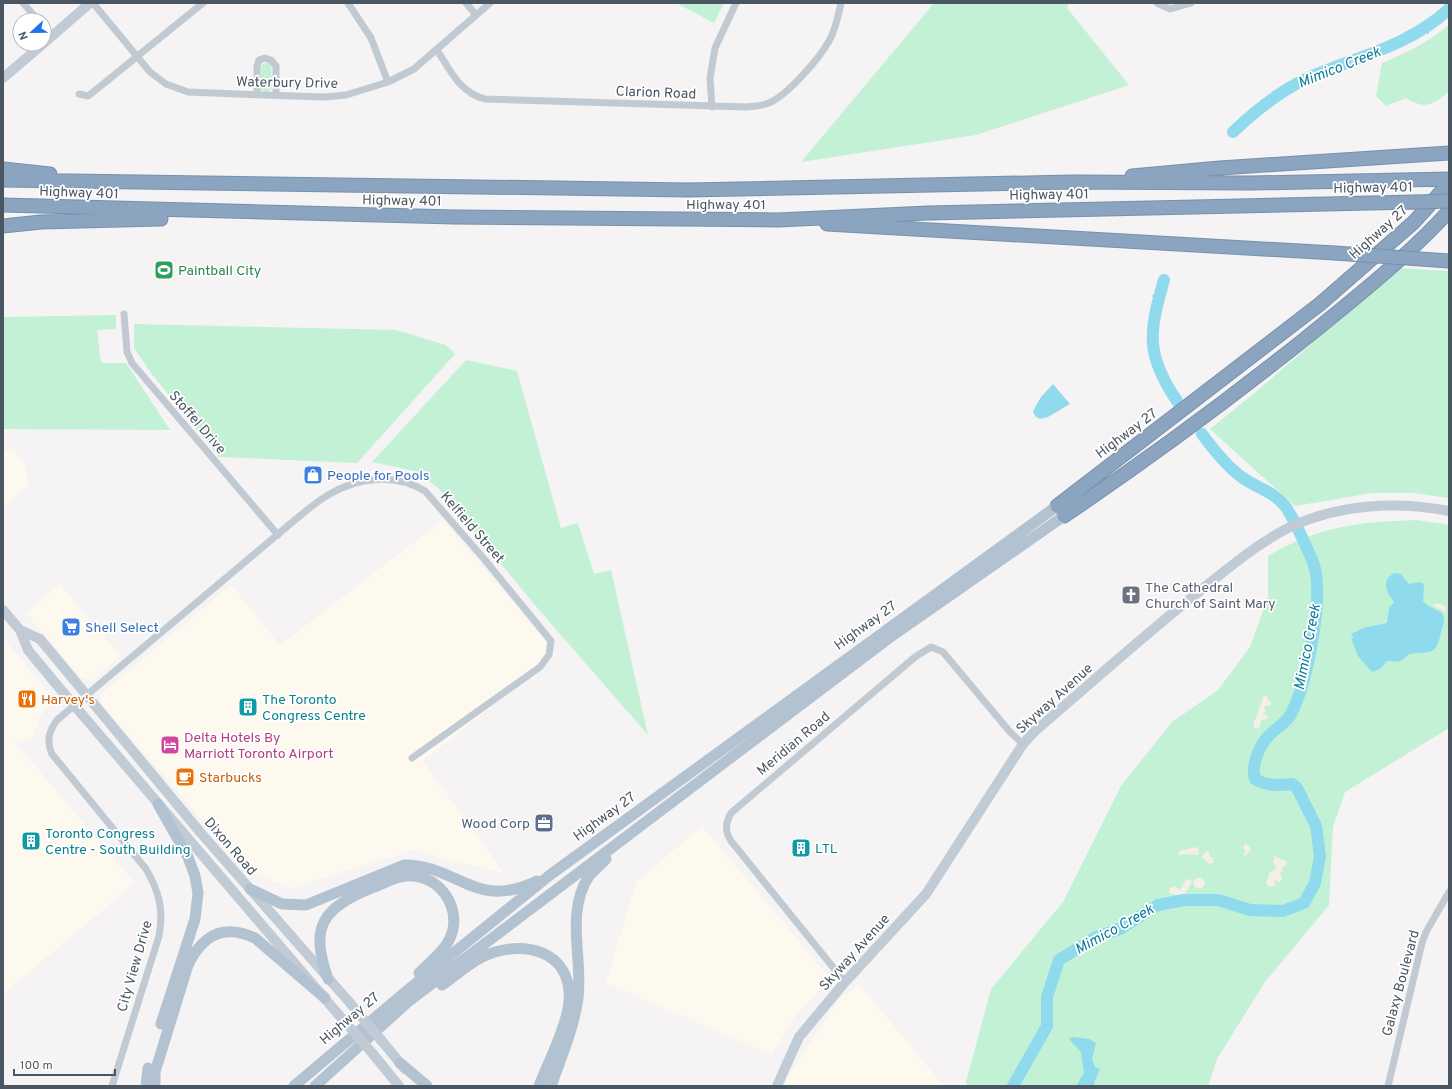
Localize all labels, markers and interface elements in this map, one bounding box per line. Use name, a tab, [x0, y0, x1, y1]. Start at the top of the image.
north arrow	[12, 12, 52, 52]
text: N	[16, 29, 32, 42]
water label: Mimico Creek	[1295, 43, 1384, 94]
street label: Waterbury Drive	[236, 74, 338, 93]
street label: Clarion Road	[615, 84, 696, 103]
street label: Highway 401	[1333, 179, 1413, 198]
street label: Highway 401	[39, 184, 119, 203]
street label: Highway 401	[1009, 186, 1089, 205]
street label: Highway 401	[362, 192, 442, 211]
street label: Highway 401	[686, 197, 766, 214]
street label: Highway 27	[1346, 203, 1412, 264]
sports icon: Paintball City	[153, 259, 175, 281]
place label: Paintball City	[178, 263, 261, 280]
street label: Stoffel Drive	[165, 388, 229, 458]
street label: Highway 27	[1093, 406, 1161, 463]
shop icon: People for Pools	[302, 464, 324, 486]
place label: People for Pools	[327, 468, 430, 485]
street label: Kelfield Street	[436, 489, 508, 567]
place label: The Cathedral Church of Saint Mary	[1145, 580, 1276, 613]
church icon: The Cathedral Church of Saint Mary	[1120, 584, 1142, 606]
street label: Highway 27	[832, 598, 900, 654]
water label: Mimico Creek	[1291, 602, 1326, 692]
supermarket icon: Shell Select	[60, 616, 82, 638]
place label: Shell Select	[85, 620, 159, 637]
street label: Skyway Avenue	[1013, 660, 1097, 738]
restaurant icon: Harvey's	[16, 688, 38, 710]
place label: Harvey's	[41, 692, 95, 709]
place label: The Toronto Congress Centre	[262, 692, 366, 725]
building icon: The Toronto Congress Centre	[237, 696, 259, 718]
street label: Meridian Road	[754, 709, 834, 780]
place label: Delta Hotels By Marriott Toronto Airport	[184, 730, 334, 763]
hotel icon: Delta Hotels By Marriott Toronto Airport	[159, 734, 181, 756]
cafe icon: Starbucks	[174, 766, 196, 788]
place label: Starbucks	[199, 770, 262, 787]
street label: Highway 27	[571, 789, 639, 845]
office icon: Wood Corp	[533, 812, 555, 834]
street label: Dixon Road	[200, 815, 260, 879]
place label: Wood Corp	[461, 816, 530, 833]
place label: Toronto Congress Centre - South Building	[45, 826, 191, 859]
building icon: Toronto Congress Centre - South Building	[20, 830, 42, 852]
building icon: LTL	[790, 837, 812, 859]
place label: LTL	[815, 841, 838, 858]
water label: Mimico Creek	[1072, 901, 1158, 960]
street label: Skyway Avenue	[816, 911, 894, 995]
street label: City View Drive	[114, 919, 157, 1014]
street label: Galaxy Boulevard	[1379, 928, 1424, 1038]
street label: Highway 27	[317, 989, 383, 1049]
scale bar	[14, 1051, 115, 1077]
text: 100 m	[20, 1058, 53, 1074]

